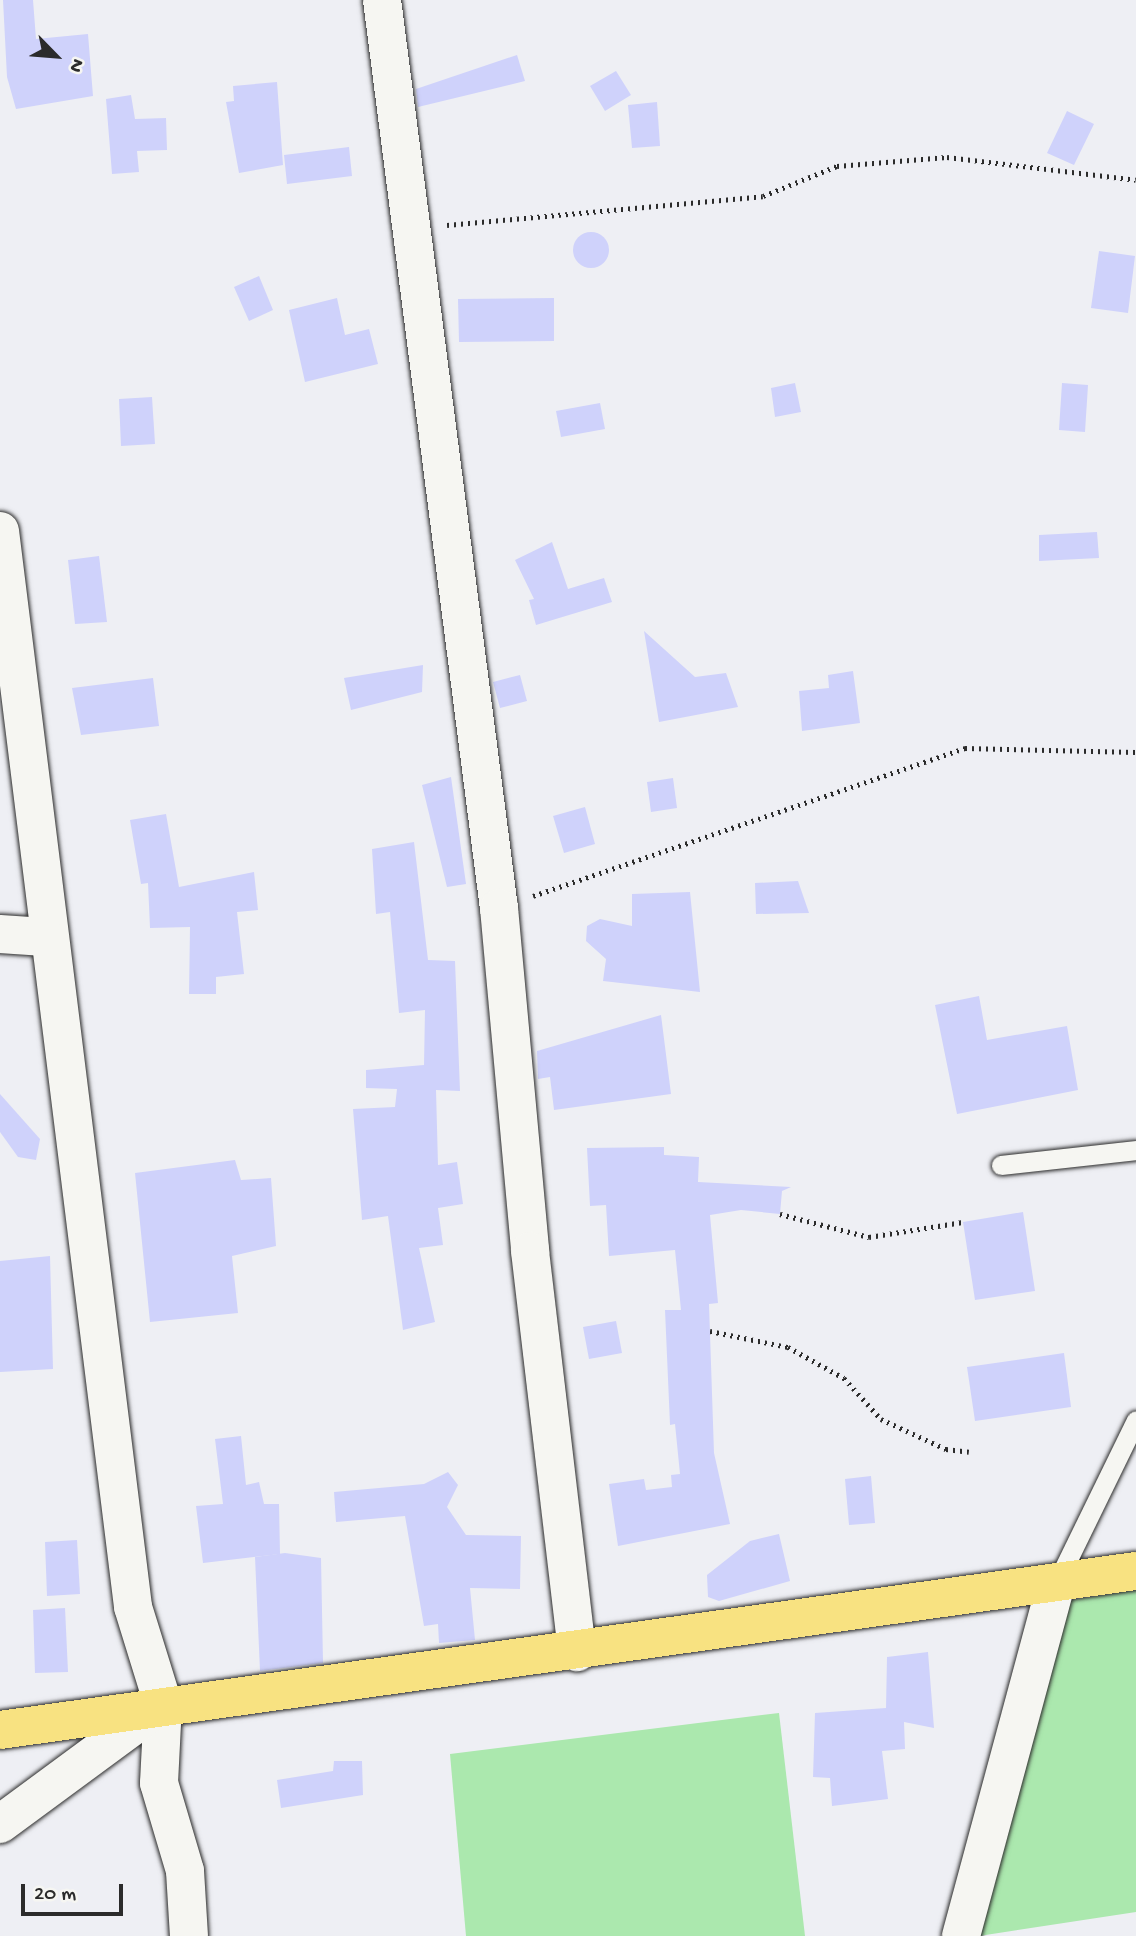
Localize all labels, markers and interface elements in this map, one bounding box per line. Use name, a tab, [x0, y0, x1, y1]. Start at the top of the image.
north arrow	[21, 21, 91, 91]
text: N	[62, 55, 89, 76]
scale bar	[24, 1870, 126, 1914]
text: 20 m	[34, 1883, 76, 1908]

